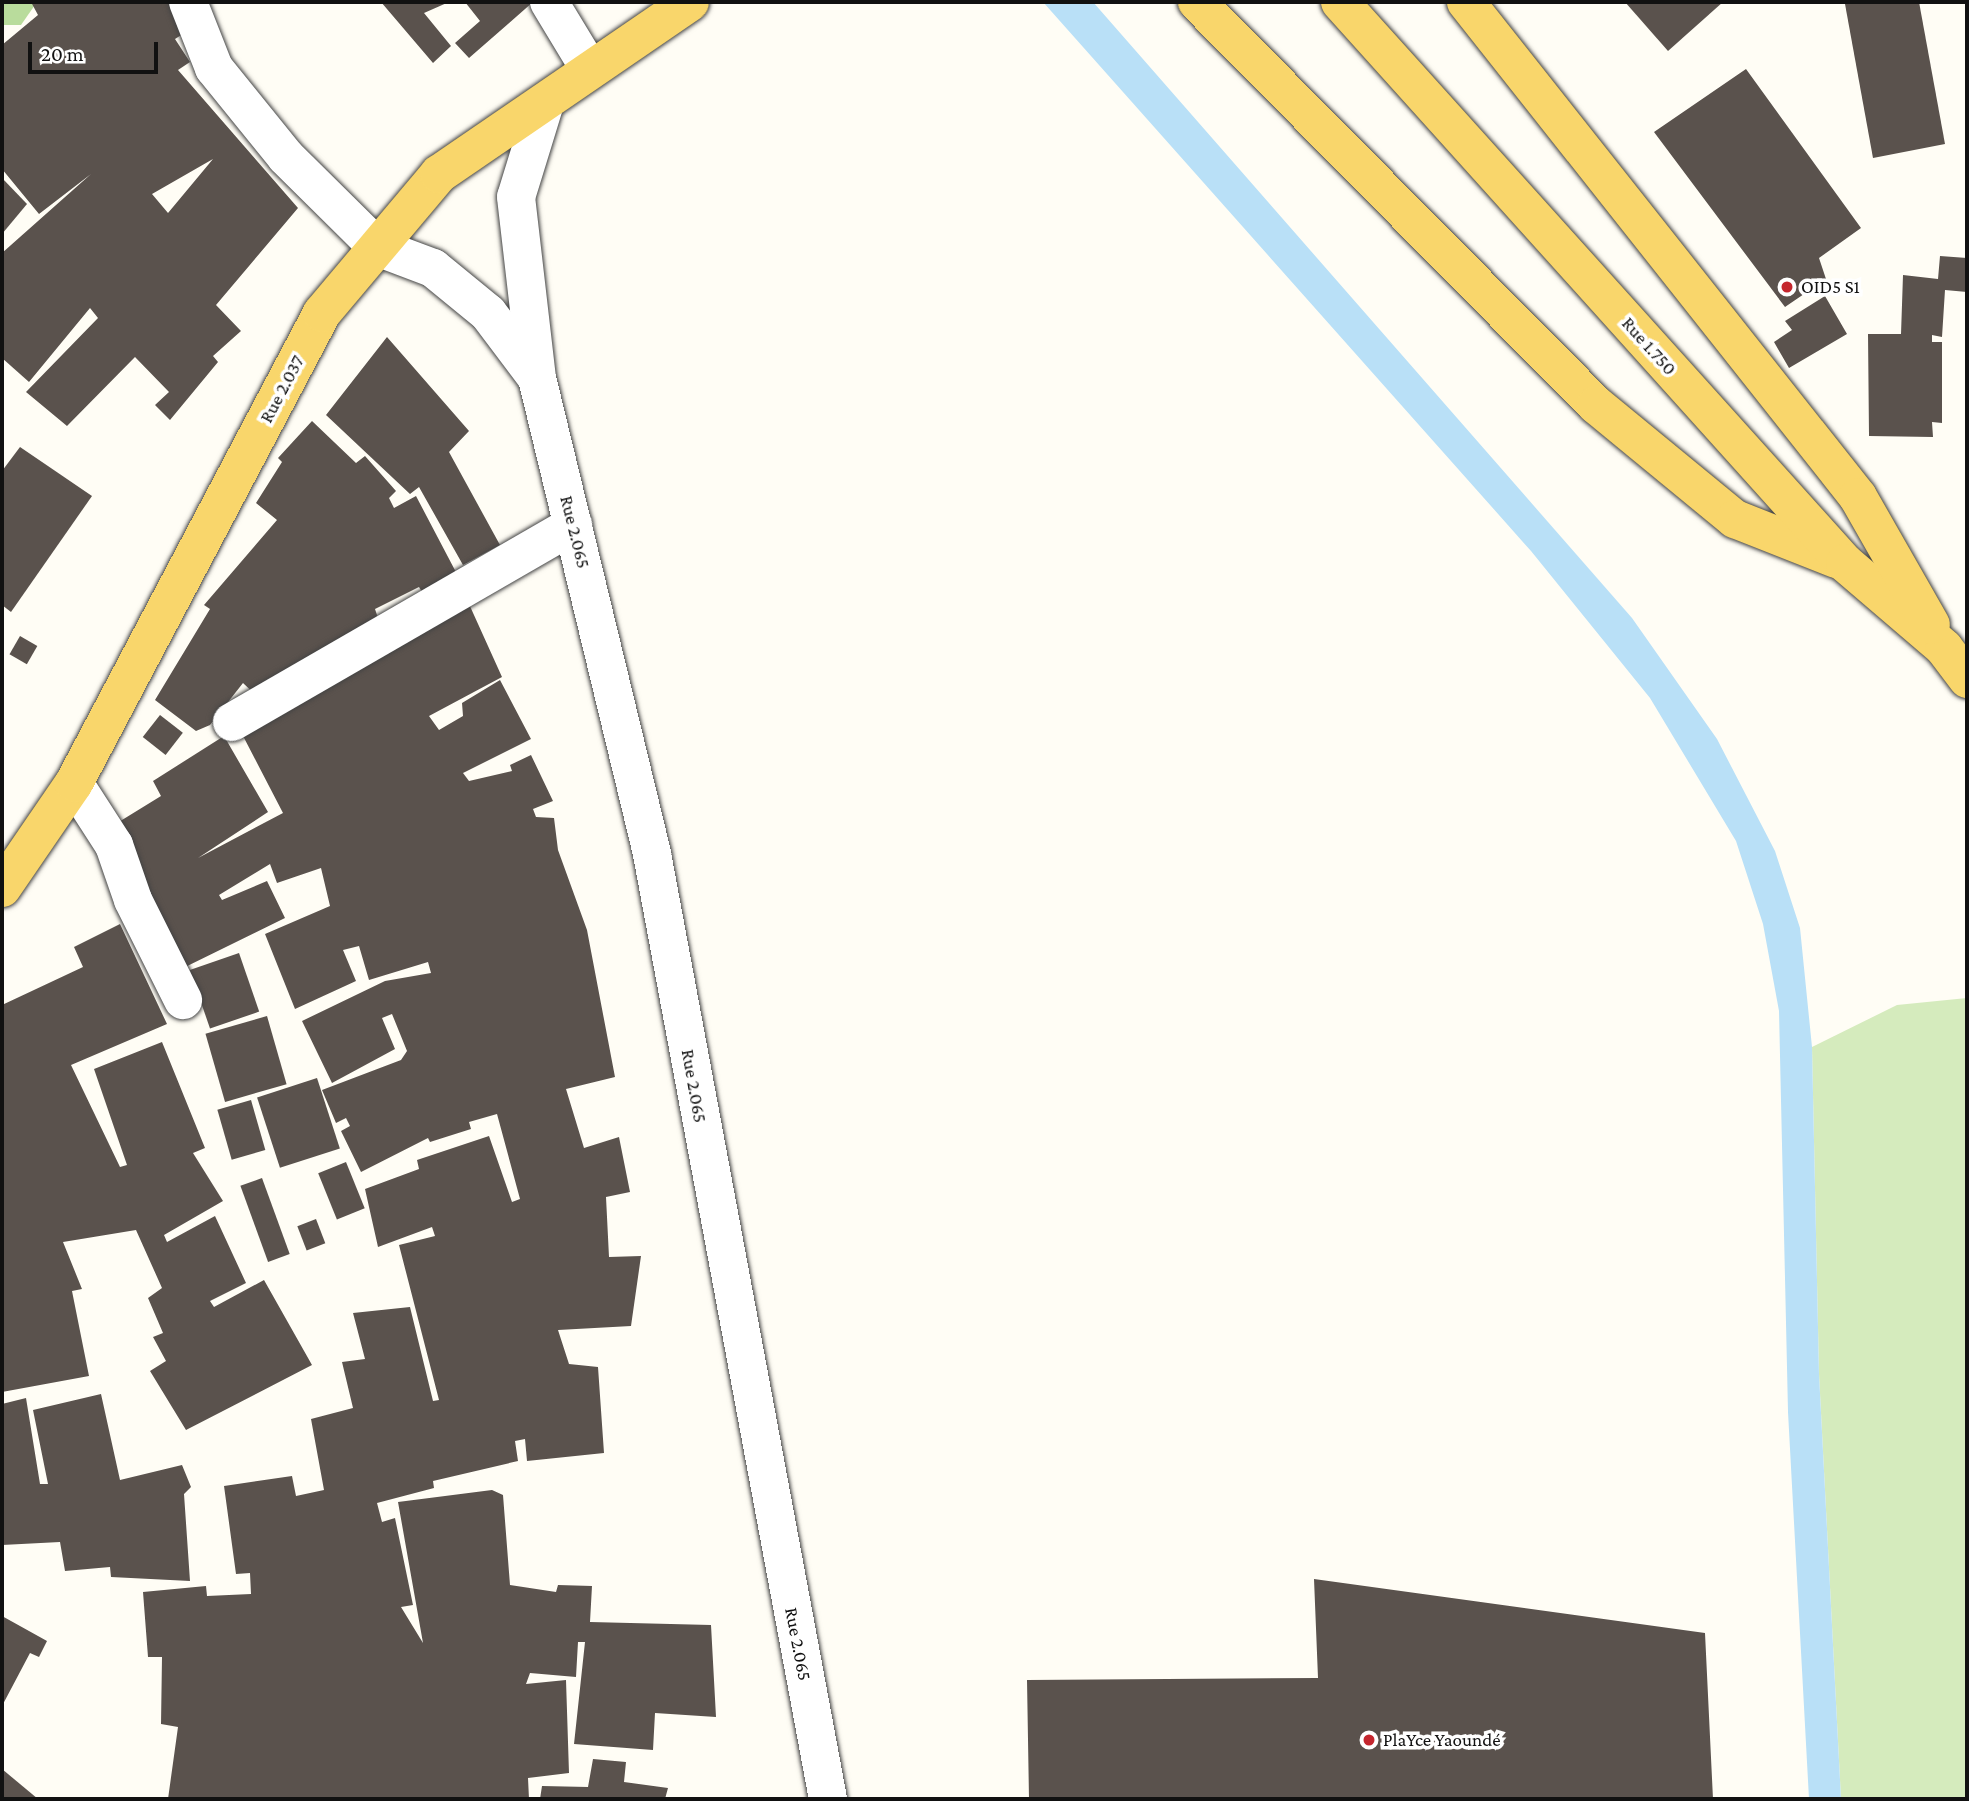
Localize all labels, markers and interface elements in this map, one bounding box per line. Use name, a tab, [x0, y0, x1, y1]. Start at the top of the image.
scale bar	[32, 28, 161, 72]
text: 20 m	[41, 42, 84, 66]
place label: OID5 S1	[1801, 276, 1860, 298]
marker: OID5 S1	[1779, 279, 1795, 295]
street label: Rue 1.750	[1617, 312, 1681, 380]
street label: Rue 2.037	[255, 351, 309, 427]
street label: Rue 2.065	[555, 493, 595, 571]
street label: Rue 2.065	[676, 1047, 712, 1125]
street label: Rue 2.065	[780, 1605, 816, 1683]
place label: PlaYce Yaoundé	[1383, 1729, 1501, 1751]
marker: PlaYce Yaoundé	[1361, 1732, 1377, 1748]

